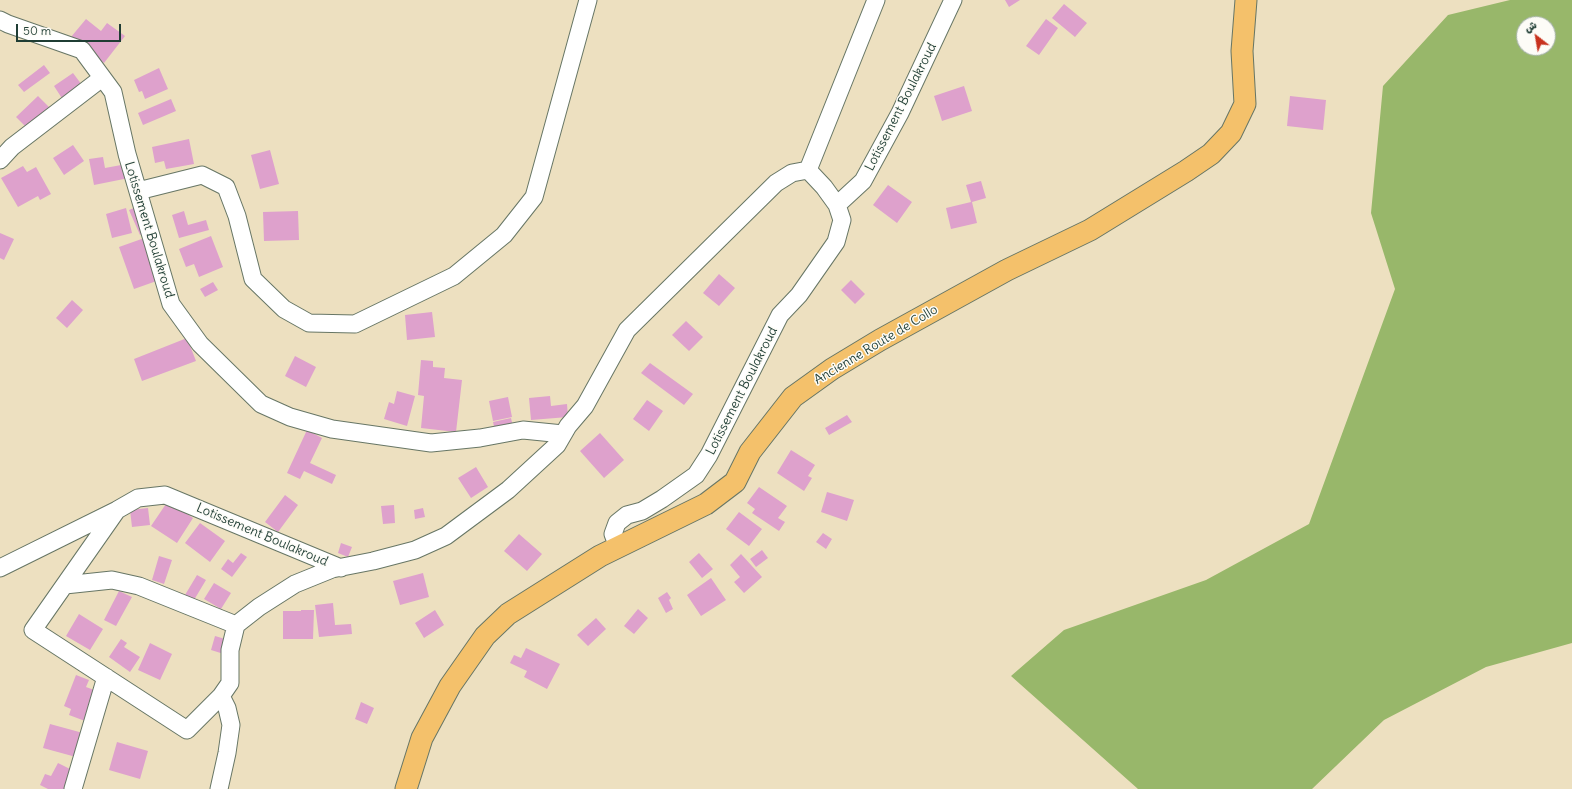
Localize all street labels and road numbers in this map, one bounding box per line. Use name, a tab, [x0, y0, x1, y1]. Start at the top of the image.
street label: Lotissement Boulakroud	[862, 40, 940, 174]
street label: Lotissement Boulakroud	[121, 160, 177, 300]
street label: Ancienne Route de Collo	[811, 302, 941, 388]
street label: Lotissement Boulakroud	[703, 324, 781, 458]
street label: Lotissement Boulakroud	[194, 500, 330, 570]

